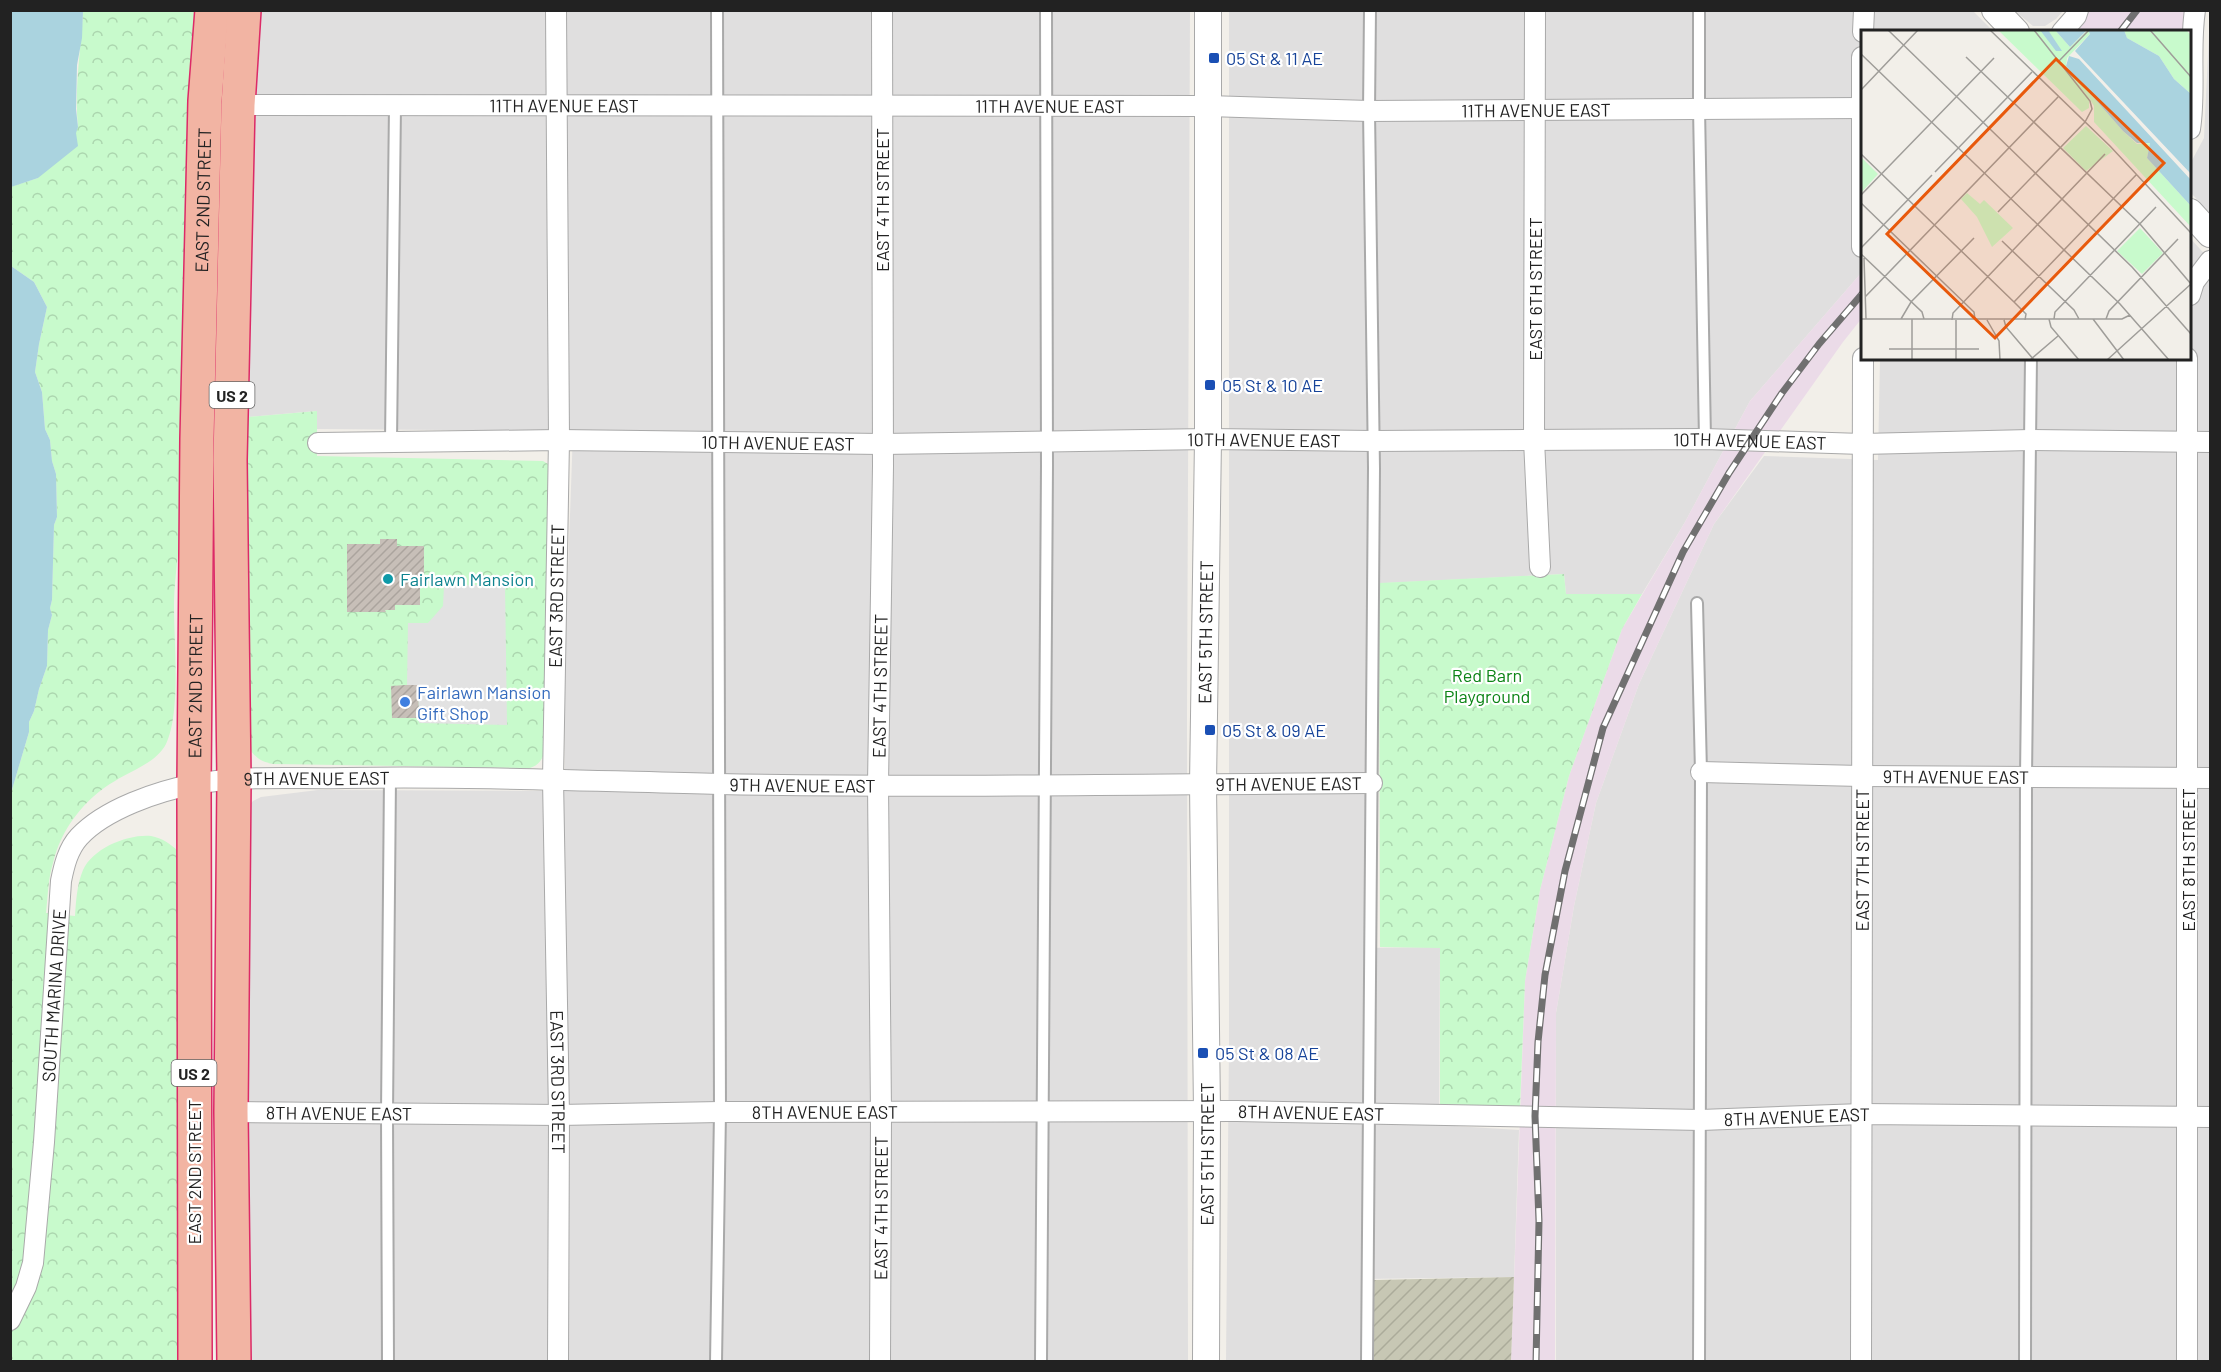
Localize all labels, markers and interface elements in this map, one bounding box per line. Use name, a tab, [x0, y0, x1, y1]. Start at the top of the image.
inset map	[1861, 30, 2191, 360]
place label: 05 St & 11 AE	[1226, 47, 1323, 69]
marker: 05 St & 11 AE	[1207, 51, 1221, 65]
street label: 11TH AVENUE EAST	[489, 94, 639, 116]
street label: 11TH AVENUE EAST	[975, 95, 1125, 117]
street label: 11TH AVENUE EAST	[1461, 99, 1611, 121]
street label: EAST 2ND STREET	[190, 127, 215, 273]
street label: EAST 4TH STREET	[871, 128, 893, 272]
street label: EAST 6TH STREET	[1524, 217, 1546, 361]
place label: 05 St & 10 AE	[1222, 374, 1323, 396]
marker: 05 St & 10 AE	[1203, 378, 1217, 392]
road number: US 2	[210, 382, 254, 408]
street label: 10TH AVENUE EAST	[1187, 428, 1341, 452]
street label: 10TH AVENUE EAST	[1673, 428, 1827, 454]
street label: 10TH AVENUE EAST	[701, 431, 855, 455]
street label: EAST 3RD STREET	[544, 524, 568, 668]
street label: EAST 5TH STREET	[1193, 560, 1217, 704]
place label: Fairlawn Mansion	[400, 568, 534, 590]
marker: Fairlawn Mansion	[381, 572, 395, 586]
street label: EAST 2ND STREET	[183, 613, 206, 759]
street label: EAST 4TH STREET	[867, 614, 892, 758]
park label: Red Barn Playground	[1444, 664, 1530, 707]
place label: Fairlawn Mansion Gift Shop	[417, 681, 551, 724]
marker: Fairlawn Mansion Gift Shop	[398, 695, 412, 709]
place label: 05 St & 09 AE	[1222, 719, 1326, 741]
marker: 05 St & 09 AE	[1203, 723, 1217, 737]
street label: 9TH AVENUE EAST	[1883, 765, 2029, 788]
street label: 9TH AVENUE EAST	[243, 767, 390, 790]
street label: 9TH AVENUE EAST	[1215, 772, 1362, 795]
street label: 9TH AVENUE EAST	[729, 773, 876, 797]
street label: EAST 8TH STREET	[2177, 788, 2199, 932]
street label: EAST 7TH STREET	[1851, 789, 1873, 931]
street label: SOUTH MARINA DRIVE	[37, 908, 70, 1083]
street label: EAST 3RD STREET	[546, 1010, 570, 1154]
place label: 05 St & 08 AE	[1215, 1042, 1319, 1064]
marker: 05 St & 08 AE	[1196, 1046, 1210, 1060]
road number: US 2	[172, 1060, 216, 1086]
street label: EAST 5TH STREET	[1196, 1082, 1218, 1226]
street label: EAST 2ND STREET	[183, 1100, 205, 1244]
street label: 8TH AVENUE EAST	[1238, 1100, 1384, 1125]
street label: 8TH AVENUE EAST	[266, 1101, 412, 1125]
street label: 8TH AVENUE EAST	[752, 1101, 898, 1123]
street label: 8TH AVENUE EAST	[1723, 1103, 1870, 1130]
street label: EAST 4TH STREET	[869, 1136, 892, 1280]

